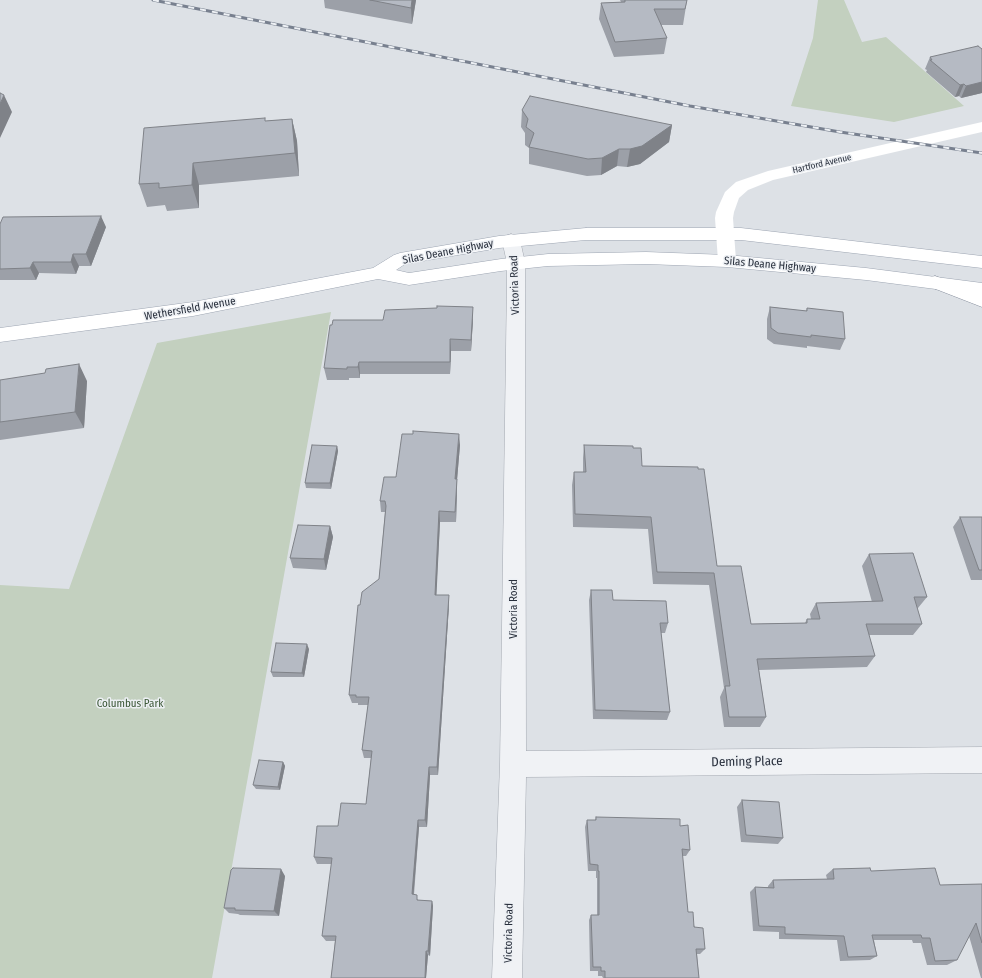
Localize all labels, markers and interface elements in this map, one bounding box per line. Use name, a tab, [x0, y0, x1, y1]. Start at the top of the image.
street label: Hartford Avenue	[791, 152, 853, 176]
street label: Silas Deane Highway	[401, 237, 495, 267]
street label: Silas Deane Highway	[723, 254, 817, 276]
street label: Victoria Road	[507, 255, 523, 315]
street label: Wethersfield Avenue	[143, 294, 237, 324]
street label: Victoria Road	[507, 579, 521, 639]
park label: Columbus Park	[97, 697, 163, 711]
street label: Deming Place	[711, 754, 783, 770]
street label: Victoria Road	[502, 903, 516, 963]

